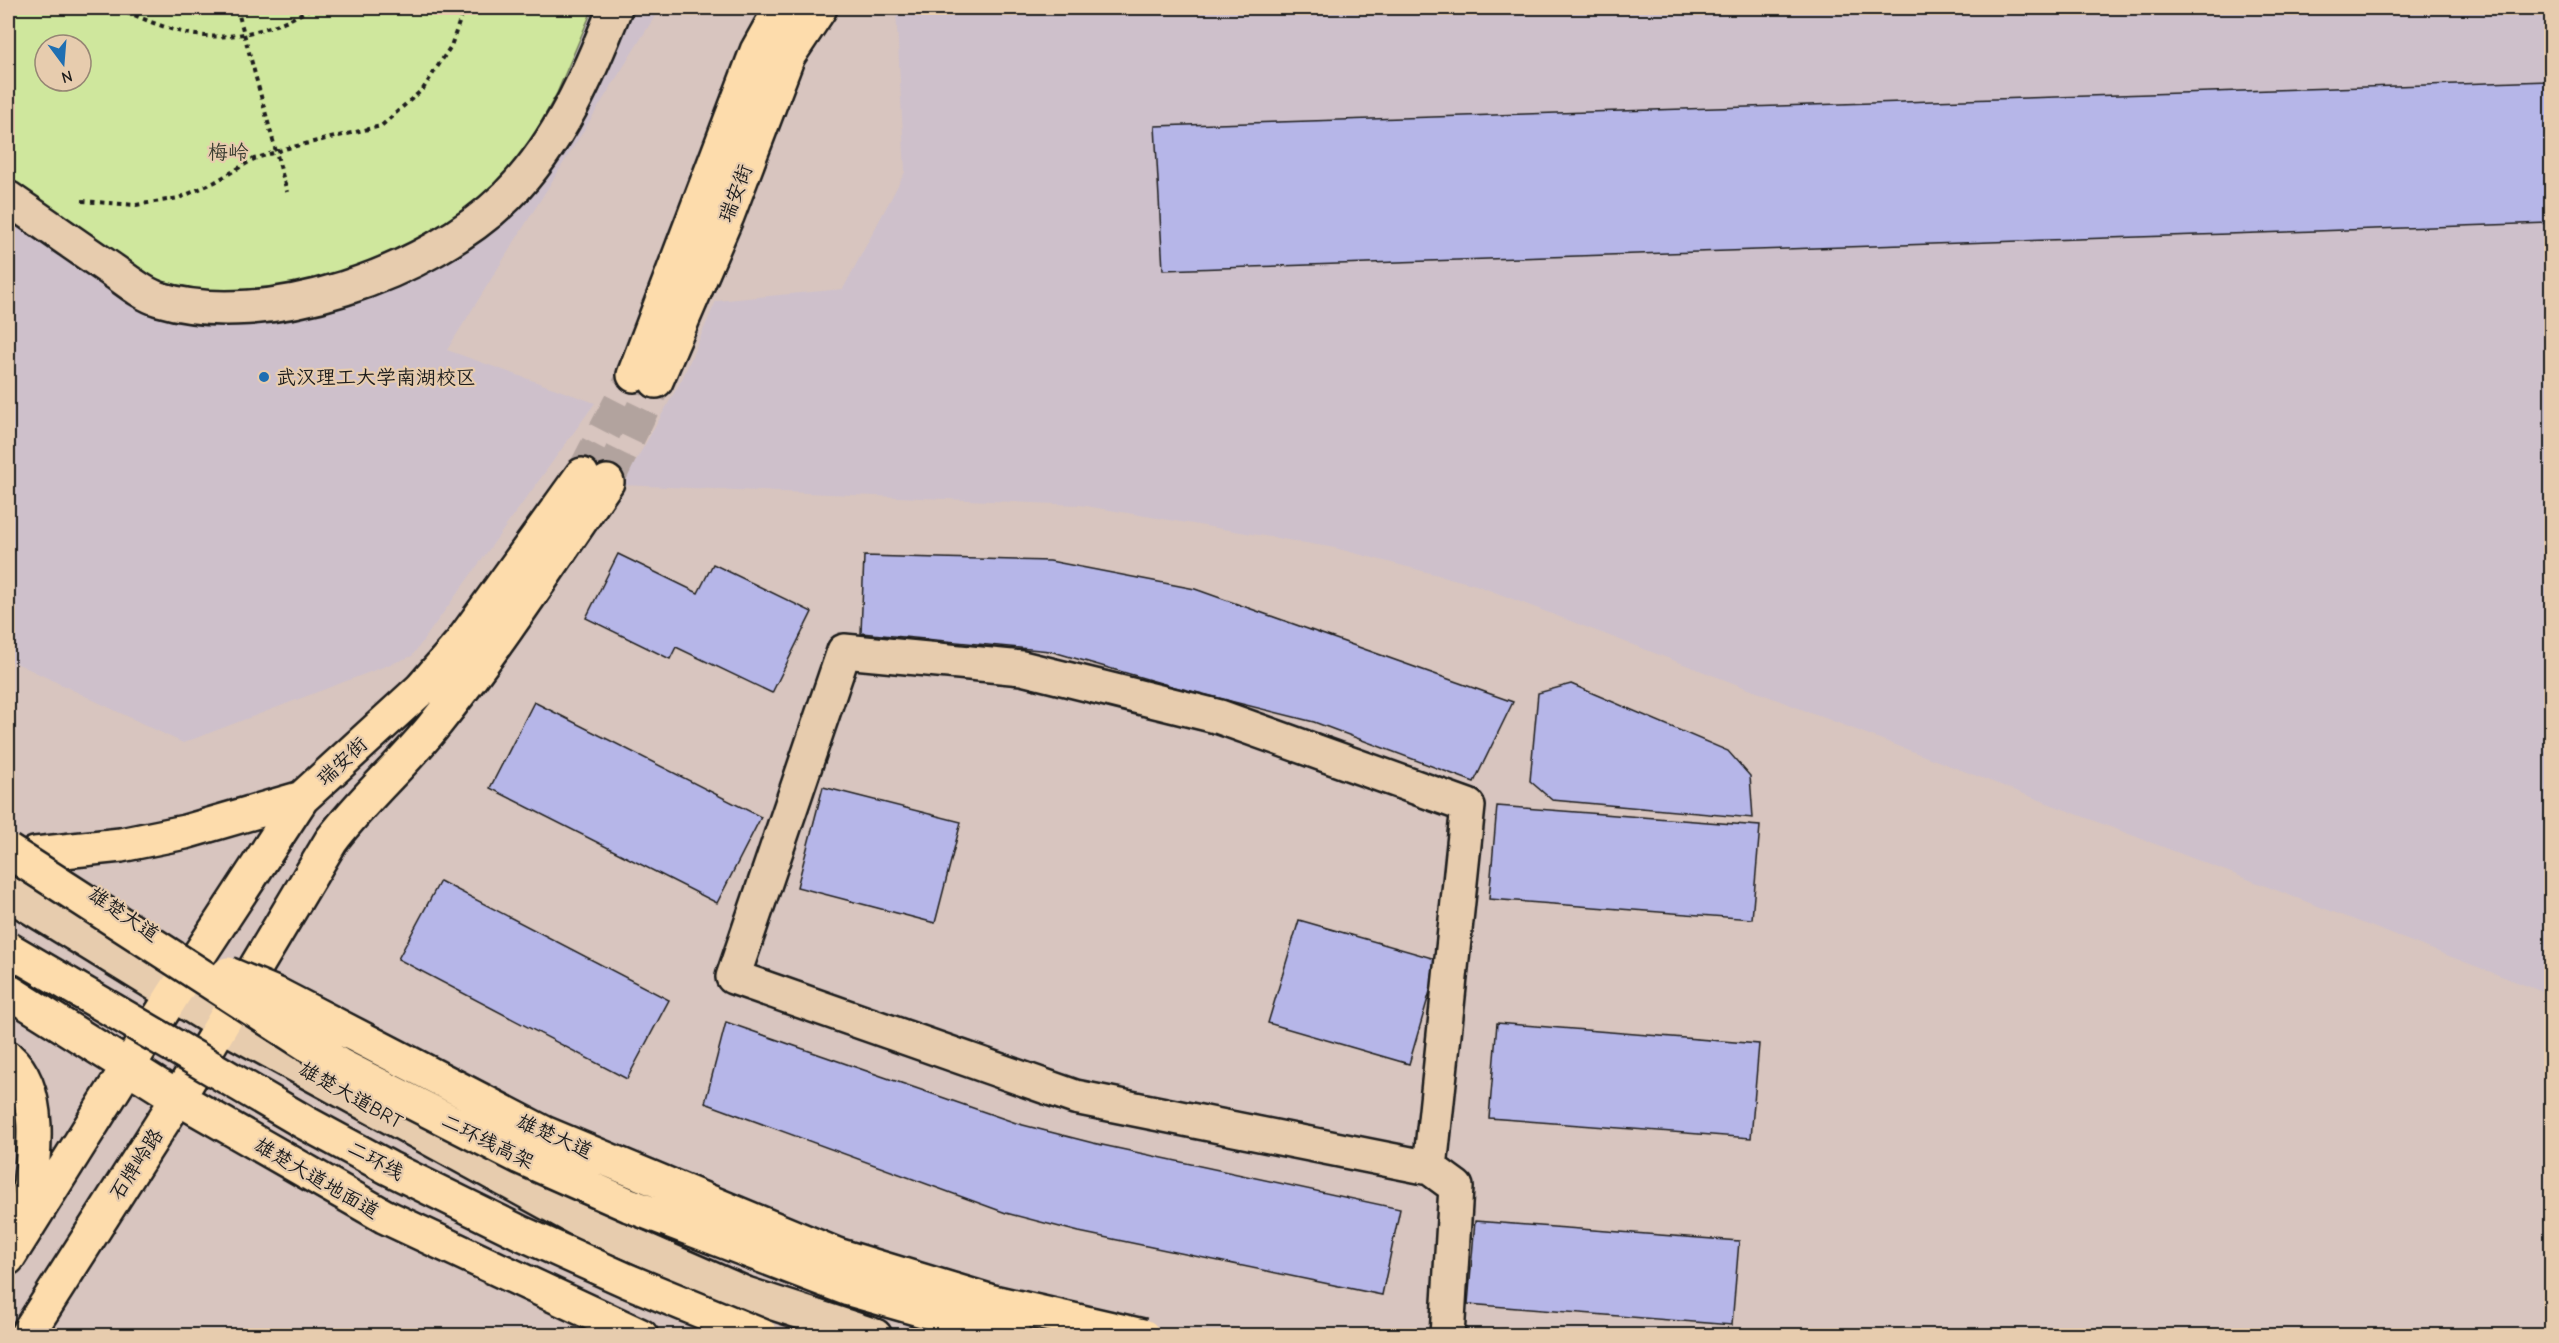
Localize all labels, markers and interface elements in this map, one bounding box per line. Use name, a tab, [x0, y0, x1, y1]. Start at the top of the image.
north arrow	[33, 33, 93, 93]
text: N	[59, 66, 74, 87]
park label: 梅岭	[208, 141, 249, 164]
street label: 瑞安街	[714, 161, 757, 225]
place label: 武汉理工大学南湖校区	[276, 366, 476, 389]
marker: 武汉理工大学南湖校区	[257, 370, 271, 384]
street label: 瑞安街	[313, 732, 372, 790]
street label: 雄楚大道	[84, 883, 163, 946]
street label: 雄楚大道BRT	[295, 1058, 407, 1134]
street label: 二环线高架	[438, 1109, 538, 1174]
street label: 雄楚大道	[514, 1110, 596, 1163]
street label: 石牌岭路	[105, 1124, 168, 1204]
street label: 雄楚大道地面道	[250, 1133, 383, 1223]
street label: 二环线	[344, 1136, 408, 1185]

